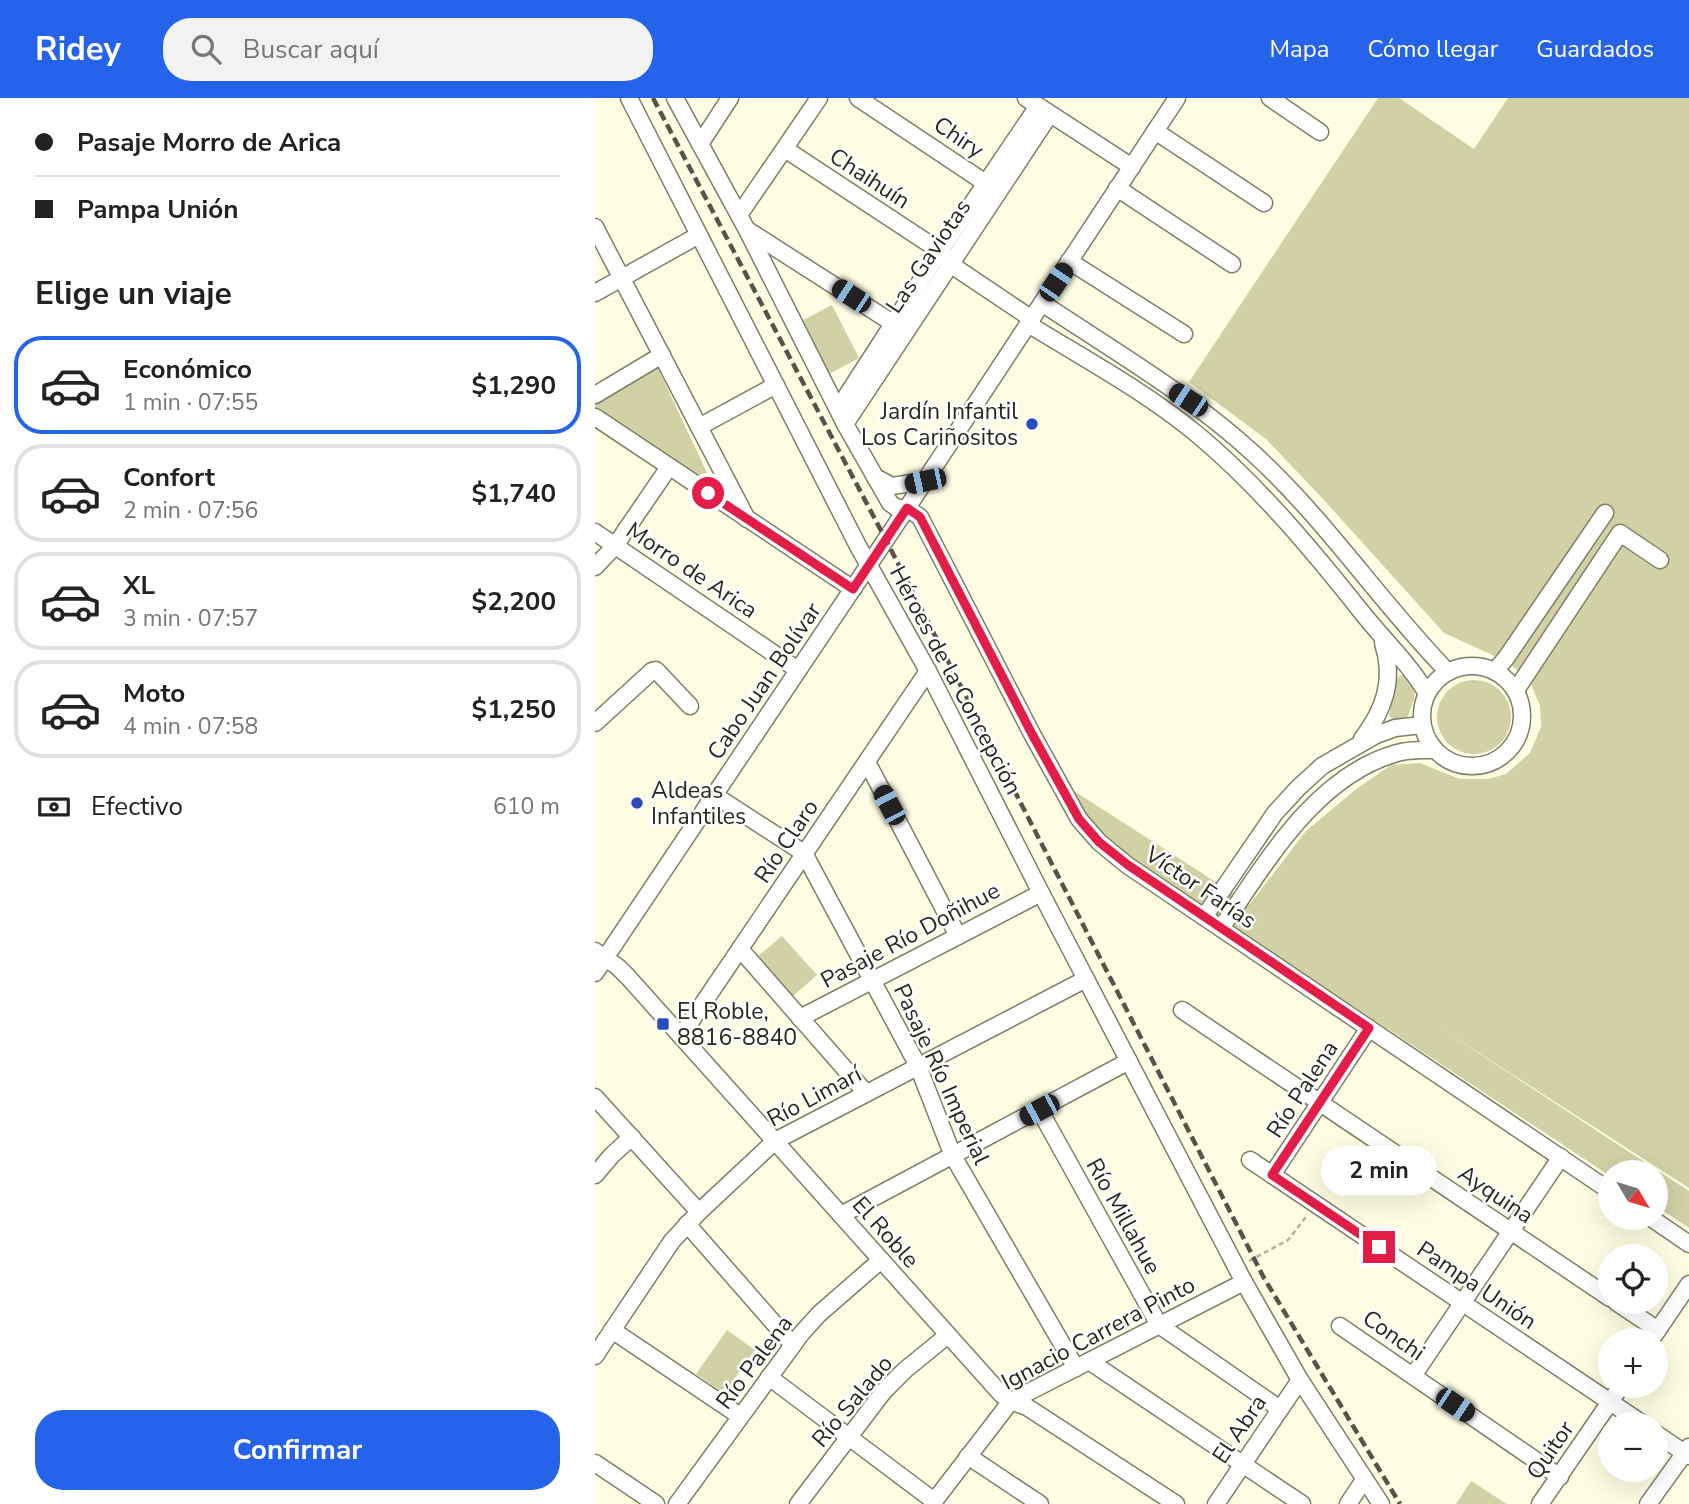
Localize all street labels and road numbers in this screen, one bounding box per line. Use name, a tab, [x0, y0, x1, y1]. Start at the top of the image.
street label: Chiry	[927, 109, 990, 166]
street label: Chaihuín	[823, 141, 916, 216]
street label: Las Gaviotas	[879, 193, 978, 319]
street label: Morro de Arica	[620, 515, 763, 626]
street label: Héroes de la Concepción	[882, 561, 1029, 800]
street label: Cabo Juan Bolívar	[700, 596, 829, 766]
street label: Río Claro	[747, 793, 826, 889]
street label: Víctor Farías	[1138, 838, 1262, 936]
street label: Pasaje Río Doñihue	[815, 875, 1005, 996]
street label: Pasaje Río Imperial	[886, 979, 997, 1170]
street label: Río Palena	[1260, 1035, 1345, 1144]
street label: Río Limarí	[762, 1058, 868, 1134]
street label: Río Millahue	[1079, 1153, 1168, 1280]
street label: Ayquina	[1452, 1158, 1540, 1231]
street label: El Roble	[845, 1190, 926, 1275]
street label: Pampa Unión	[1411, 1234, 1543, 1337]
street label: Ignacio Carrera Pinto	[996, 1269, 1200, 1398]
street label: Conchi	[1356, 1303, 1431, 1368]
street label: Río Palena	[709, 1309, 800, 1415]
street label: Río Salado	[805, 1349, 900, 1454]
street label: El Abra	[1205, 1389, 1274, 1470]
street label: Quitor	[1519, 1414, 1582, 1486]

